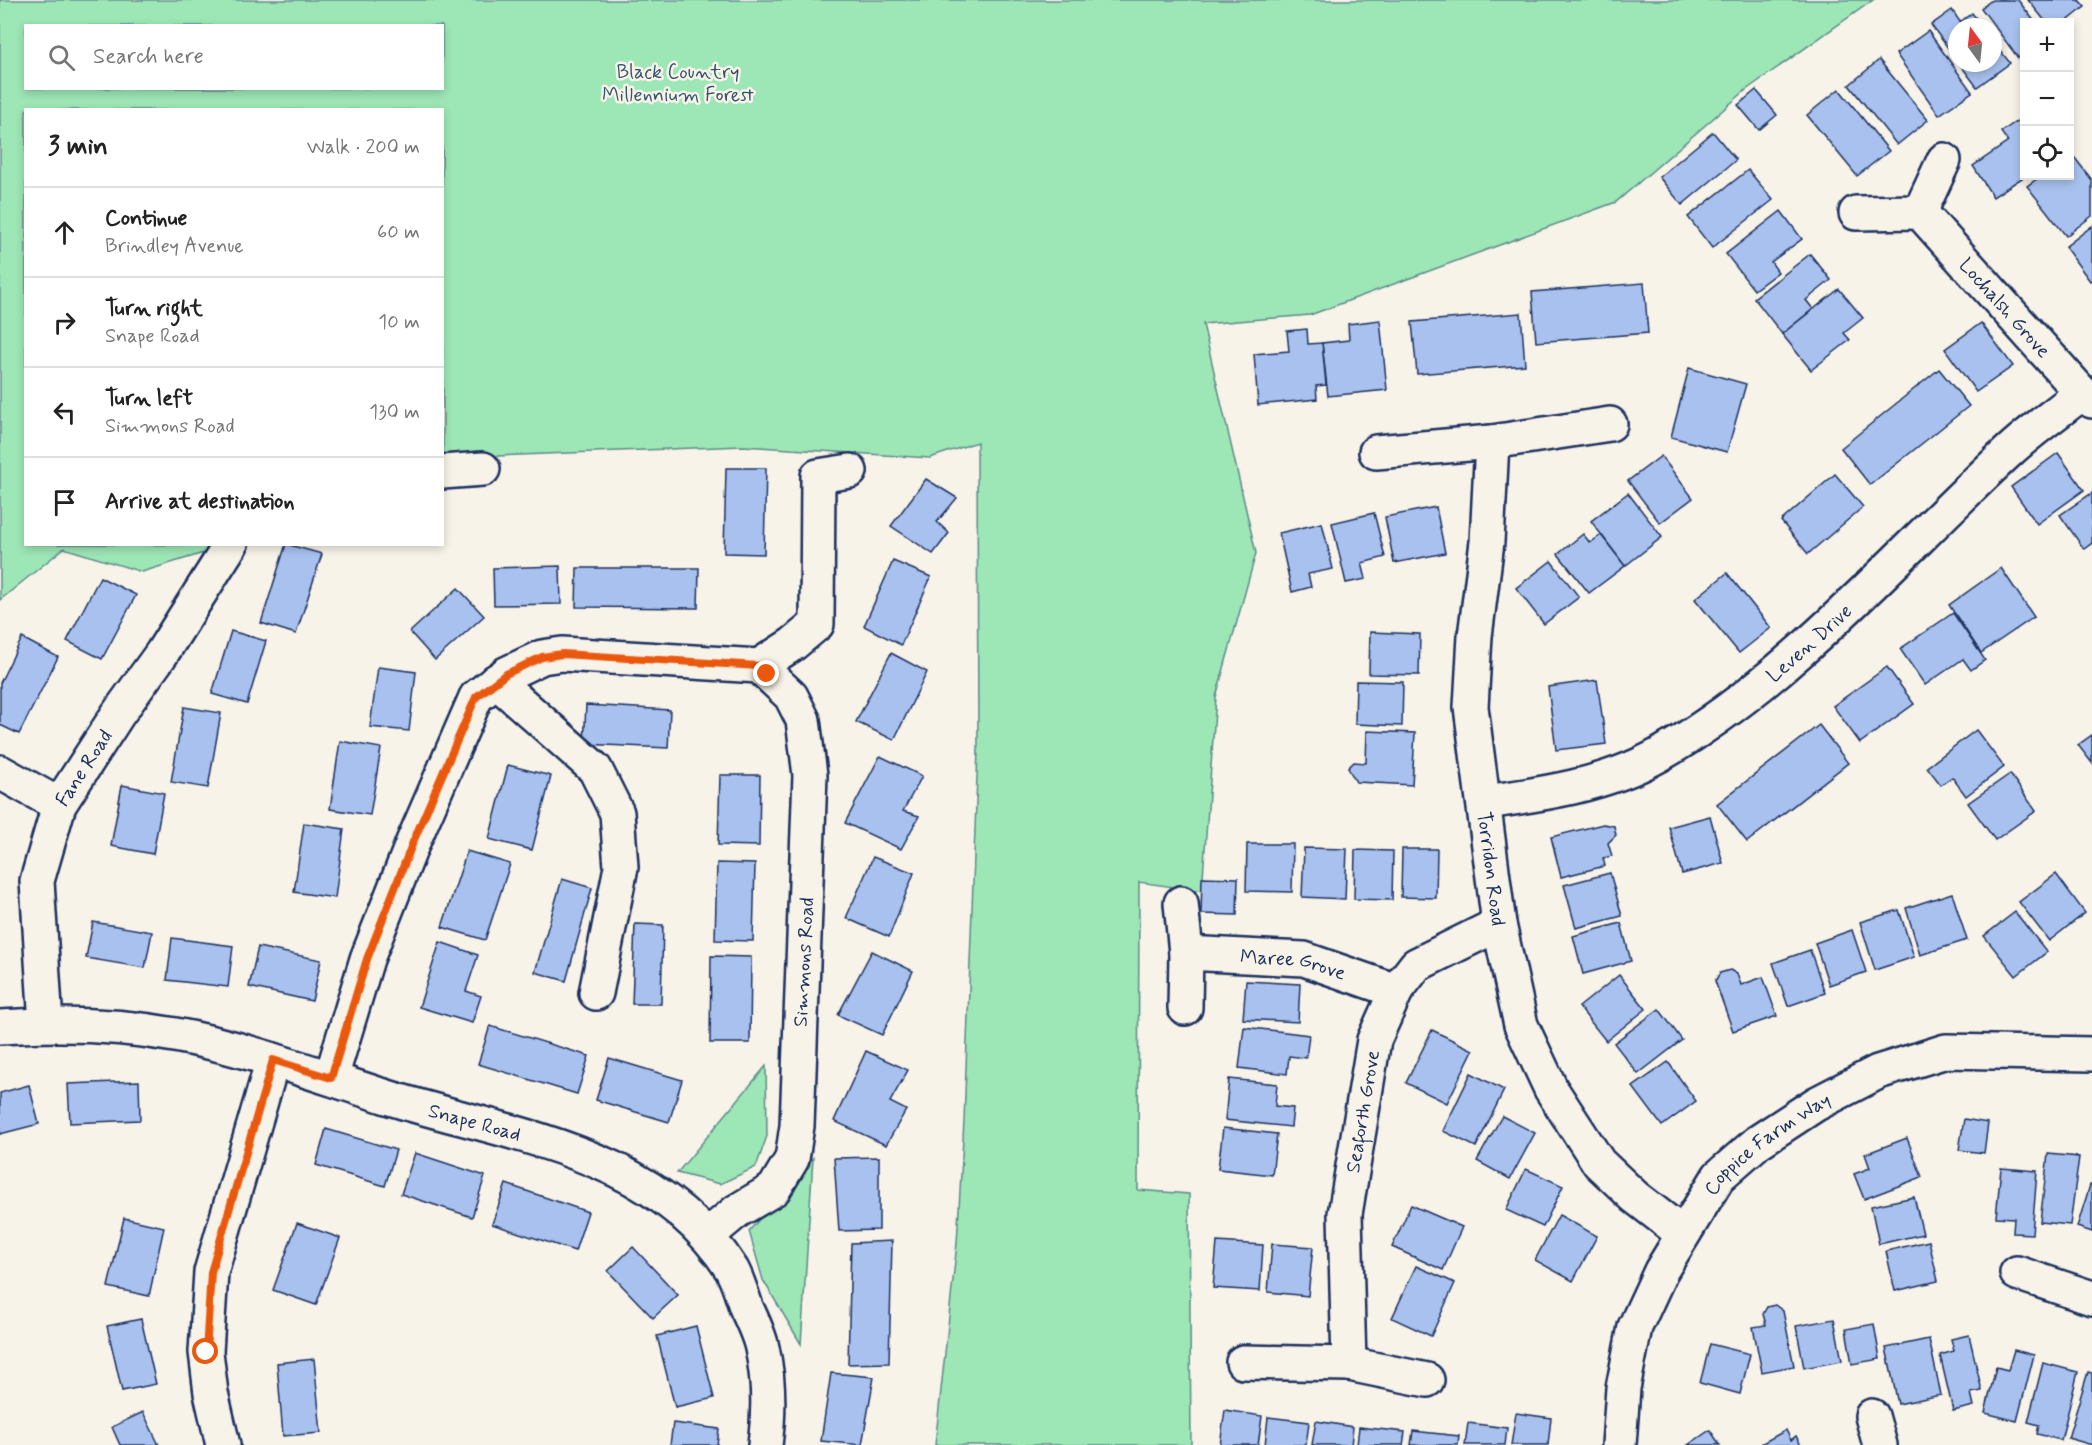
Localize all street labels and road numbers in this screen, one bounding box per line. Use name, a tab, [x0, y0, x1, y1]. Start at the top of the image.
street label: Lochalsh Grove	[1952, 253, 2056, 364]
street label: Leven Drive	[1761, 598, 1859, 689]
street label: Fane Road	[50, 725, 119, 812]
street label: Torridon Road	[1470, 810, 1511, 928]
street label: Simmons Road	[788, 897, 821, 1028]
street label: Maree Grove	[1239, 944, 1349, 988]
street label: Seaforth Grove	[1340, 1048, 1387, 1175]
street label: Coppice Farm Way	[1698, 1087, 1836, 1201]
street label: Snape Road	[425, 1098, 524, 1149]

